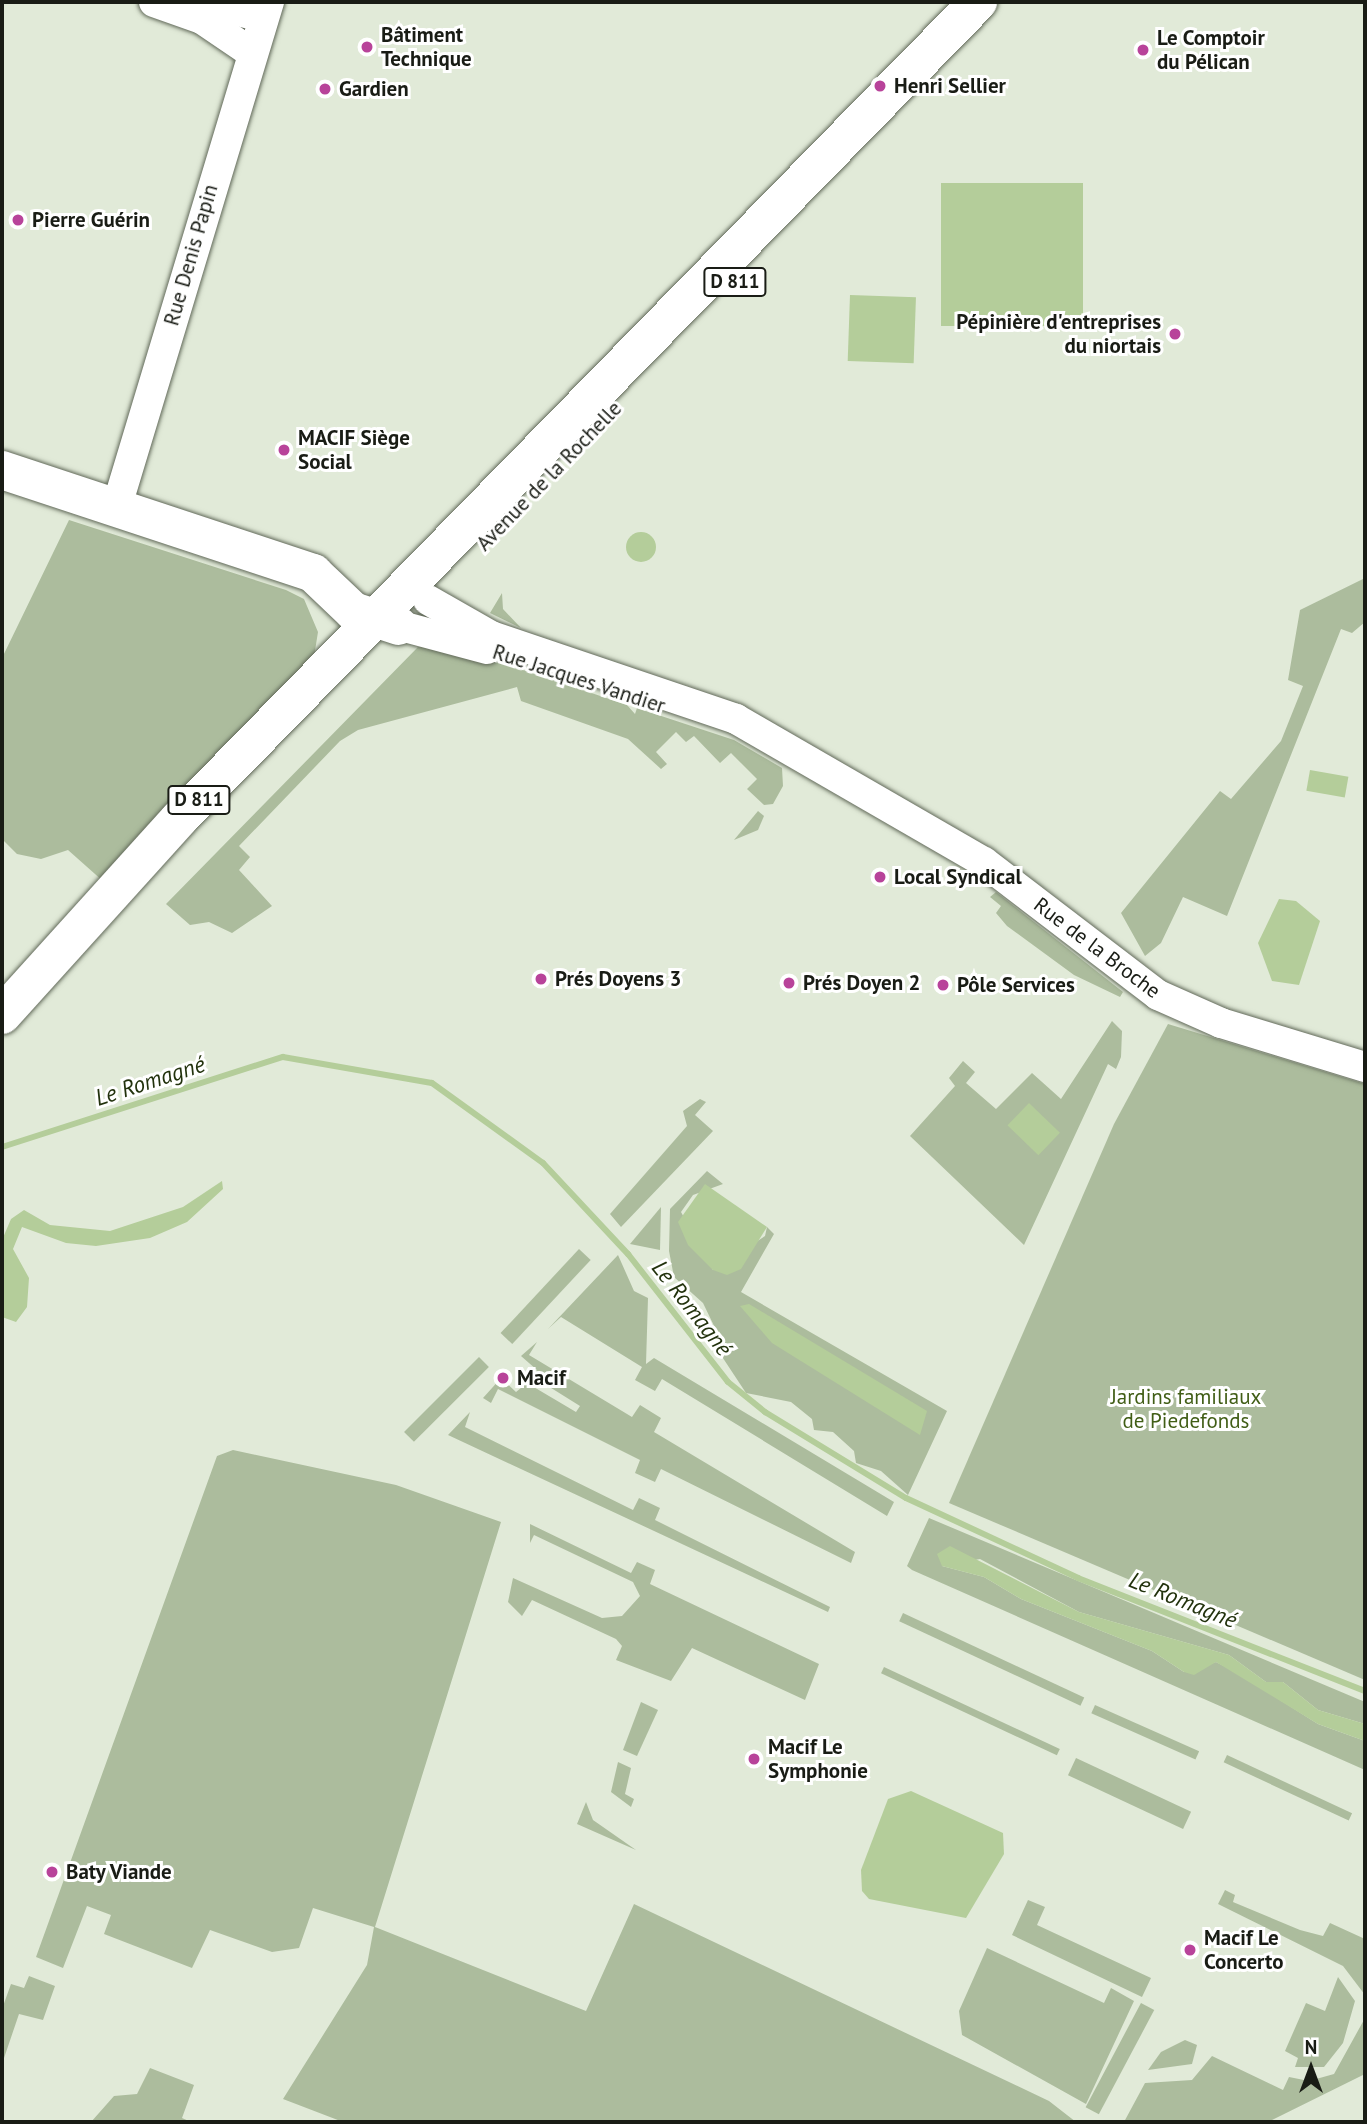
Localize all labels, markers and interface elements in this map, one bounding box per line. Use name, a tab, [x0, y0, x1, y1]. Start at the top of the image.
place label: Bâtiment Technique	[381, 22, 472, 72]
place label: Le Comptoir du Pélican	[1157, 25, 1265, 75]
marker: Bâtiment Technique	[359, 39, 375, 55]
marker: Le Comptoir du Pélican	[1135, 42, 1151, 58]
place label: Henri Sellier	[894, 73, 1006, 99]
place label: Gardien	[339, 76, 409, 102]
marker: Henri Sellier	[872, 78, 888, 94]
marker: Gardien	[317, 81, 333, 97]
street label: Rue Denis Papin	[159, 181, 223, 329]
place label: Pierre Guérin	[32, 207, 150, 233]
marker: Pierre Guérin	[10, 212, 26, 228]
road number: D 811	[702, 266, 768, 298]
place label: Pépinière d'entreprises du niortais	[956, 309, 1161, 359]
marker: Pépinière d'entreprises du niortais	[1167, 326, 1183, 342]
street label: Avenue de la Rochelle	[471, 396, 627, 556]
place label: MACIF Siège Social	[298, 425, 410, 475]
marker: MACIF Siège Social	[276, 442, 292, 458]
street label: Rue Jacques Vandier	[489, 639, 669, 719]
road number: D 811	[166, 785, 232, 816]
place label: Local Syndical	[894, 864, 1022, 890]
marker: Local Syndical	[872, 869, 888, 885]
street label: Rue de la Broche	[1029, 892, 1165, 1004]
place label: Prés Doyens 3	[555, 966, 681, 992]
place label: Prés Doyen 2	[803, 970, 920, 996]
marker: Prés Doyens 3	[533, 971, 549, 987]
place label: Pôle Services	[957, 972, 1075, 998]
marker: Prés Doyen 2	[781, 975, 797, 991]
marker: Pôle Services	[935, 977, 951, 993]
water label: Le Romagné	[92, 1050, 208, 1112]
water label: Le Romagné	[646, 1255, 738, 1361]
place label: Macif	[517, 1365, 566, 1391]
marker: Macif	[495, 1370, 511, 1386]
park label: Jardins familiaux de Piedefonds	[1111, 1384, 1261, 1434]
water label: Le Romagné	[1125, 1566, 1241, 1634]
place label: Macif Le Symphonie	[768, 1734, 868, 1784]
marker: Macif Le Symphonie	[746, 1751, 762, 1767]
place label: Baty Viande	[66, 1859, 173, 1885]
marker: Baty Viande	[44, 1864, 60, 1880]
place label: Macif Le Concerto	[1204, 1925, 1284, 1975]
marker: Macif Le Concerto	[1182, 1942, 1198, 1958]
north arrow	[1276, 2033, 1346, 2103]
text: N	[1305, 2035, 1317, 2059]

